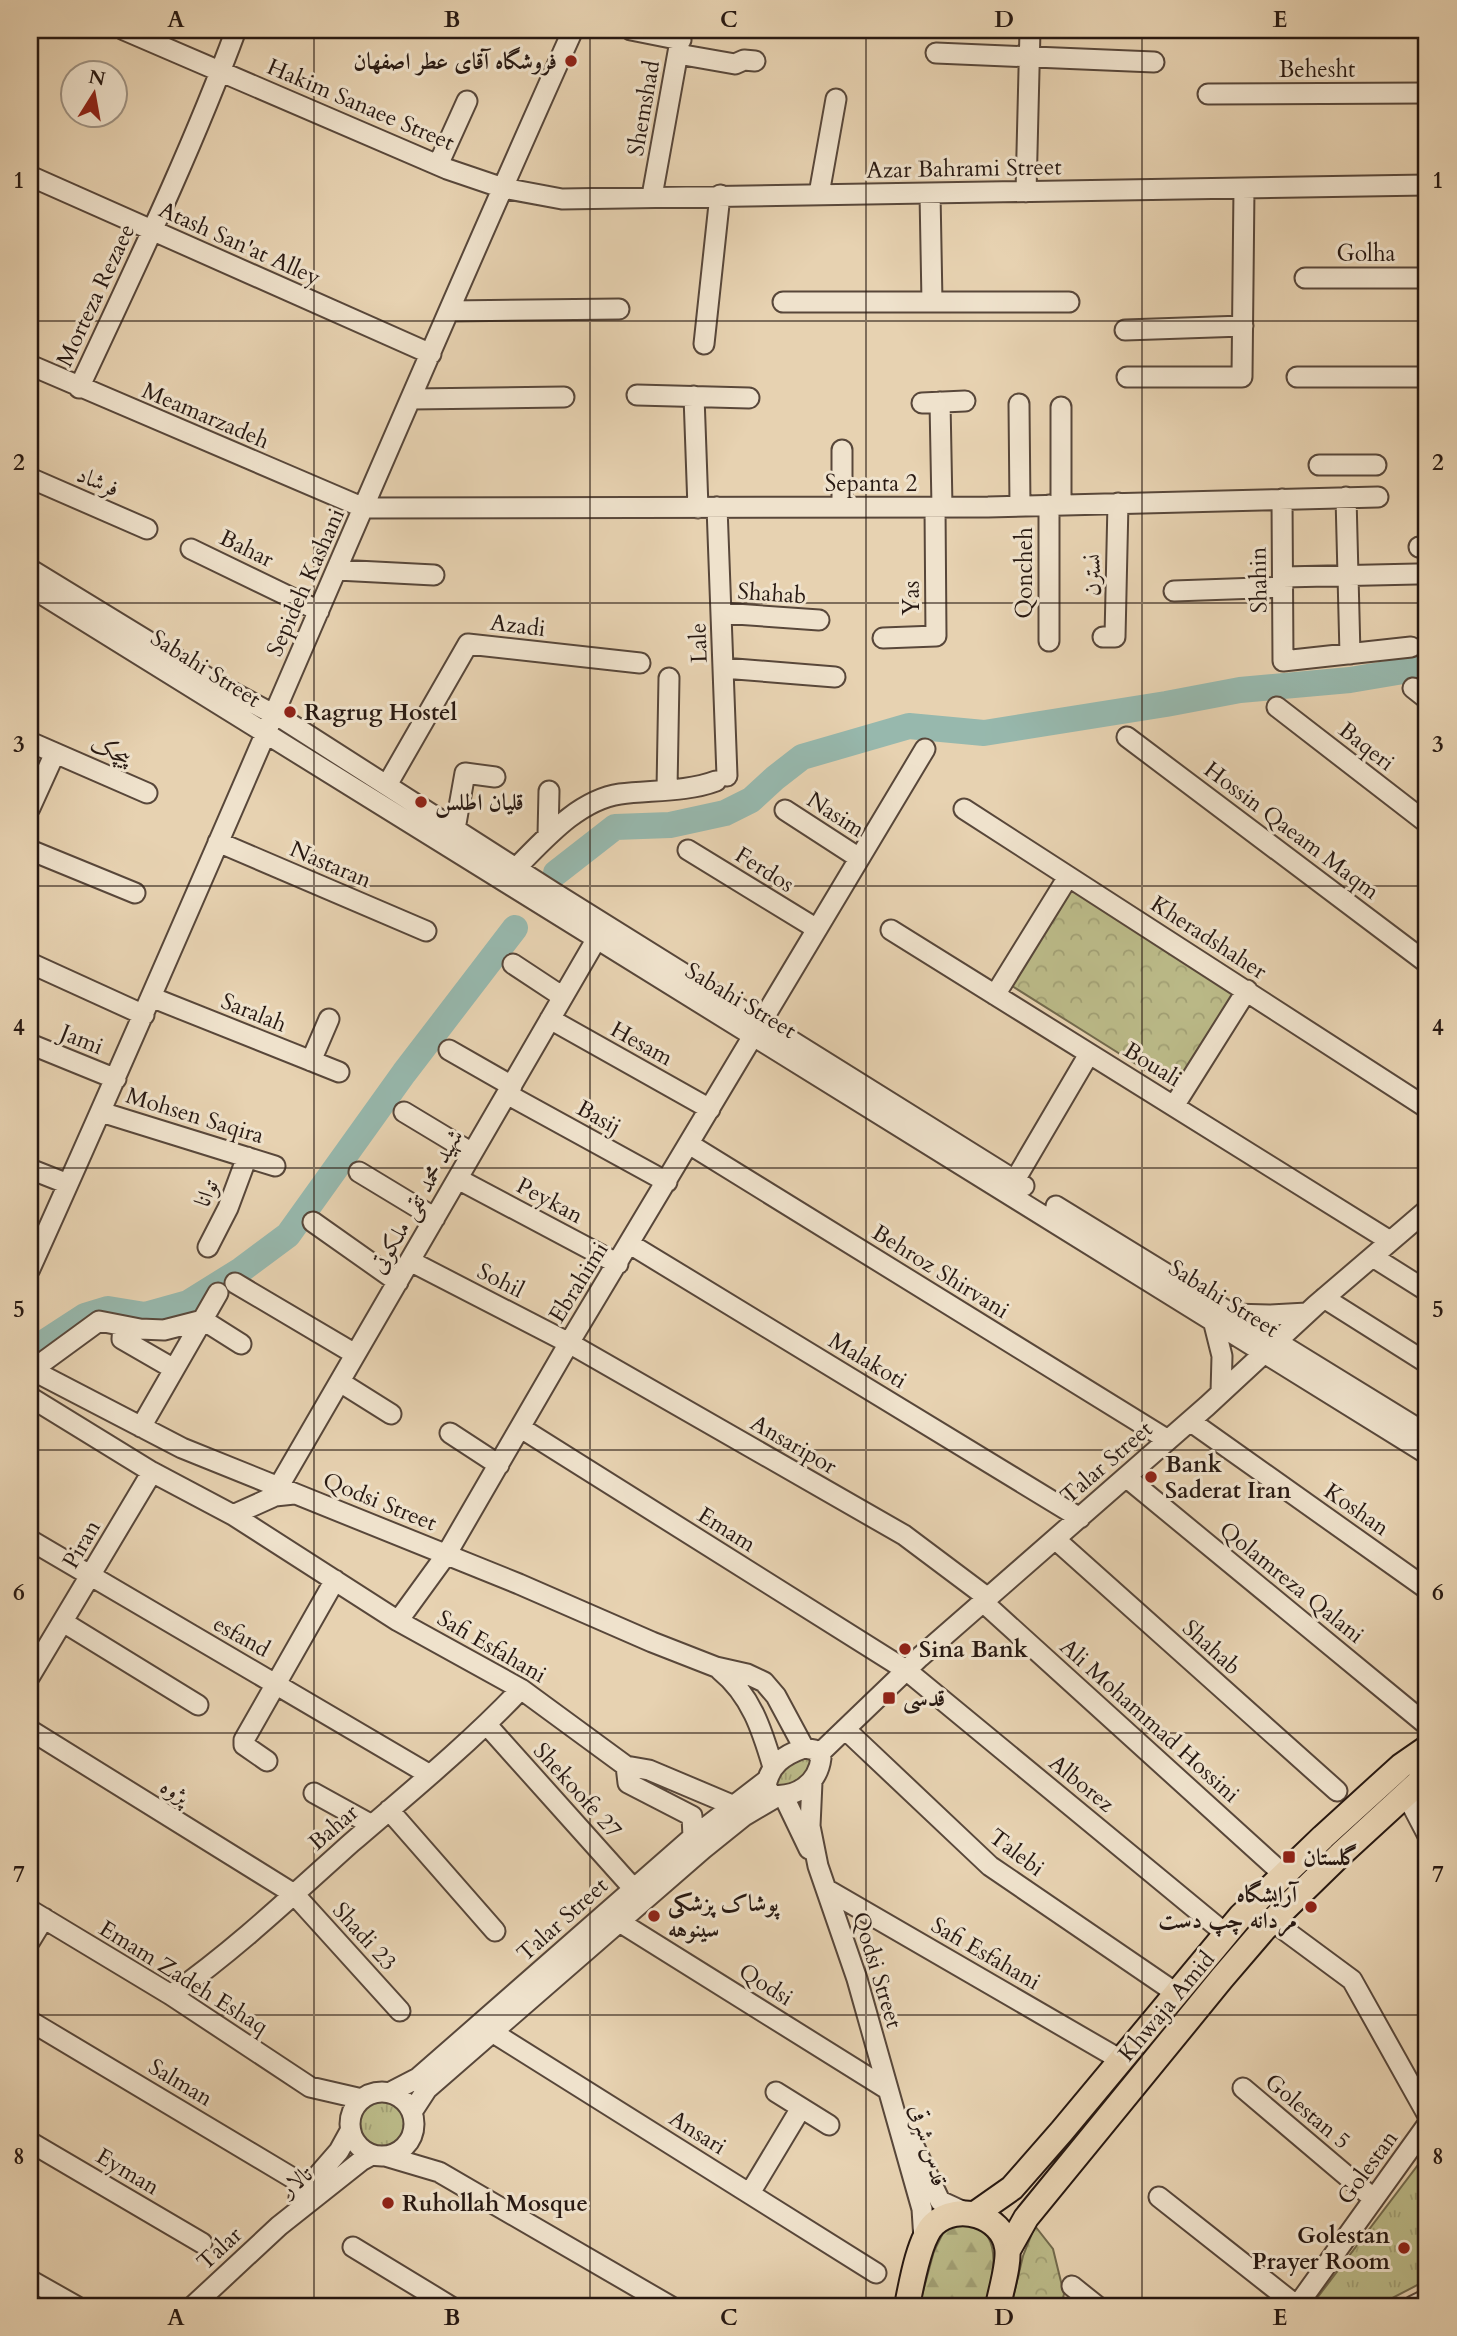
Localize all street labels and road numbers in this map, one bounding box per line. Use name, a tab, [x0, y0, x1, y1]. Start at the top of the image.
street label: Hakim Sanaee Street	[262, 51, 459, 158]
street label: Behesht	[1279, 54, 1355, 85]
street label: Shemshad	[620, 57, 667, 158]
street label: Azar Bahrami Street	[866, 151, 1062, 186]
street label: Atash San'at Alley	[154, 194, 326, 293]
street label: Morteza Rezaee	[49, 219, 142, 372]
street label: Golha	[1336, 238, 1396, 269]
street label: Meamarzadeh	[137, 375, 274, 456]
street label: فرشاد	[72, 459, 124, 504]
street label: Sepanta 2	[825, 468, 917, 499]
street label: Sepideh Kashani	[259, 503, 352, 661]
street label: Bahar	[215, 522, 280, 575]
street label: Qoncheh	[1009, 527, 1040, 619]
street label: Shahin	[1242, 547, 1275, 613]
street label: نسترن	[1077, 554, 1108, 596]
street label: Shahab	[736, 576, 807, 611]
street label: Yas	[896, 581, 927, 615]
street label: Azadi	[489, 607, 547, 644]
street label: Sabahi Street	[145, 622, 267, 715]
street label: Lale	[682, 622, 715, 664]
street label: Baqeri	[1332, 715, 1401, 778]
street label: پیچک	[85, 728, 137, 774]
street label: Hossin Qaeam Maqm	[1198, 754, 1386, 907]
street label: Nasim	[801, 784, 871, 845]
street label: Nastaran	[285, 833, 376, 896]
street label: Ferdos	[729, 839, 800, 900]
street label: Kheradshaher	[1145, 888, 1273, 987]
street label: Sabahi Street	[679, 955, 802, 1046]
street label: Saralah	[216, 985, 292, 1040]
street label: Hesam	[605, 1014, 679, 1073]
street label: Jami	[53, 1016, 108, 1062]
street label: Bouali	[1118, 1035, 1188, 1094]
street label: Mohsen Saqira	[122, 1080, 268, 1151]
street label: Basij	[571, 1093, 626, 1142]
street label: شهید محمد تقی ملکوتی	[362, 1123, 471, 1280]
street label: Peykan	[511, 1170, 589, 1231]
street label: توانا	[187, 1174, 226, 1212]
street label: Behroz Shirvani	[866, 1217, 1015, 1326]
street label: Ebrahimi	[541, 1236, 615, 1329]
street label: Sabahi Street	[1163, 1252, 1285, 1345]
street label: Sohil	[472, 1256, 530, 1305]
street label: Malakoti	[823, 1325, 913, 1396]
street label: Ansaripor	[745, 1407, 843, 1482]
street label: Talar Street	[1054, 1414, 1159, 1511]
street label: Qodsi Street	[318, 1465, 441, 1538]
street label: Koshan	[1318, 1476, 1395, 1543]
street label: Emam	[692, 1500, 762, 1560]
street label: Piran	[55, 1514, 108, 1574]
street label: Qolamreza Qalani	[1213, 1514, 1371, 1650]
street label: Safi Esfahani	[431, 1603, 552, 1690]
street label: esfand	[208, 1608, 276, 1665]
street label: Shahab	[1176, 1613, 1248, 1682]
street label: Ali Mohammad Hossini	[1053, 1631, 1246, 1809]
street label: Shekoofe 27	[526, 1736, 629, 1845]
street label: Alborez	[1042, 1747, 1121, 1819]
street label: پژوه	[154, 1771, 197, 1813]
street label: Bahar	[302, 1797, 365, 1858]
street label: Talebi	[983, 1821, 1051, 1883]
street label: Talar Street	[510, 1870, 615, 1969]
street label: Shadi 23	[325, 1895, 404, 1977]
street label: Qodsi Street	[845, 1908, 910, 2032]
street label: Safi Esfahani	[925, 1910, 1046, 1997]
street label: Emam Zadeh Eshaq	[93, 1913, 275, 2042]
street label: Khwaja Amid	[1111, 1944, 1222, 2068]
street label: Qodsi	[733, 1956, 799, 2013]
street label: Salman	[143, 2051, 219, 2114]
street label: Golestan 5	[1258, 2066, 1357, 2156]
street label: قدس شرقی	[902, 2101, 955, 2190]
street label: Ansari	[663, 2103, 732, 2162]
street label: Golestan	[1330, 2124, 1405, 2211]
street label: Eyman	[90, 2140, 165, 2202]
street label: تالار	[272, 2158, 320, 2205]
street label: Talar	[190, 2219, 249, 2277]

